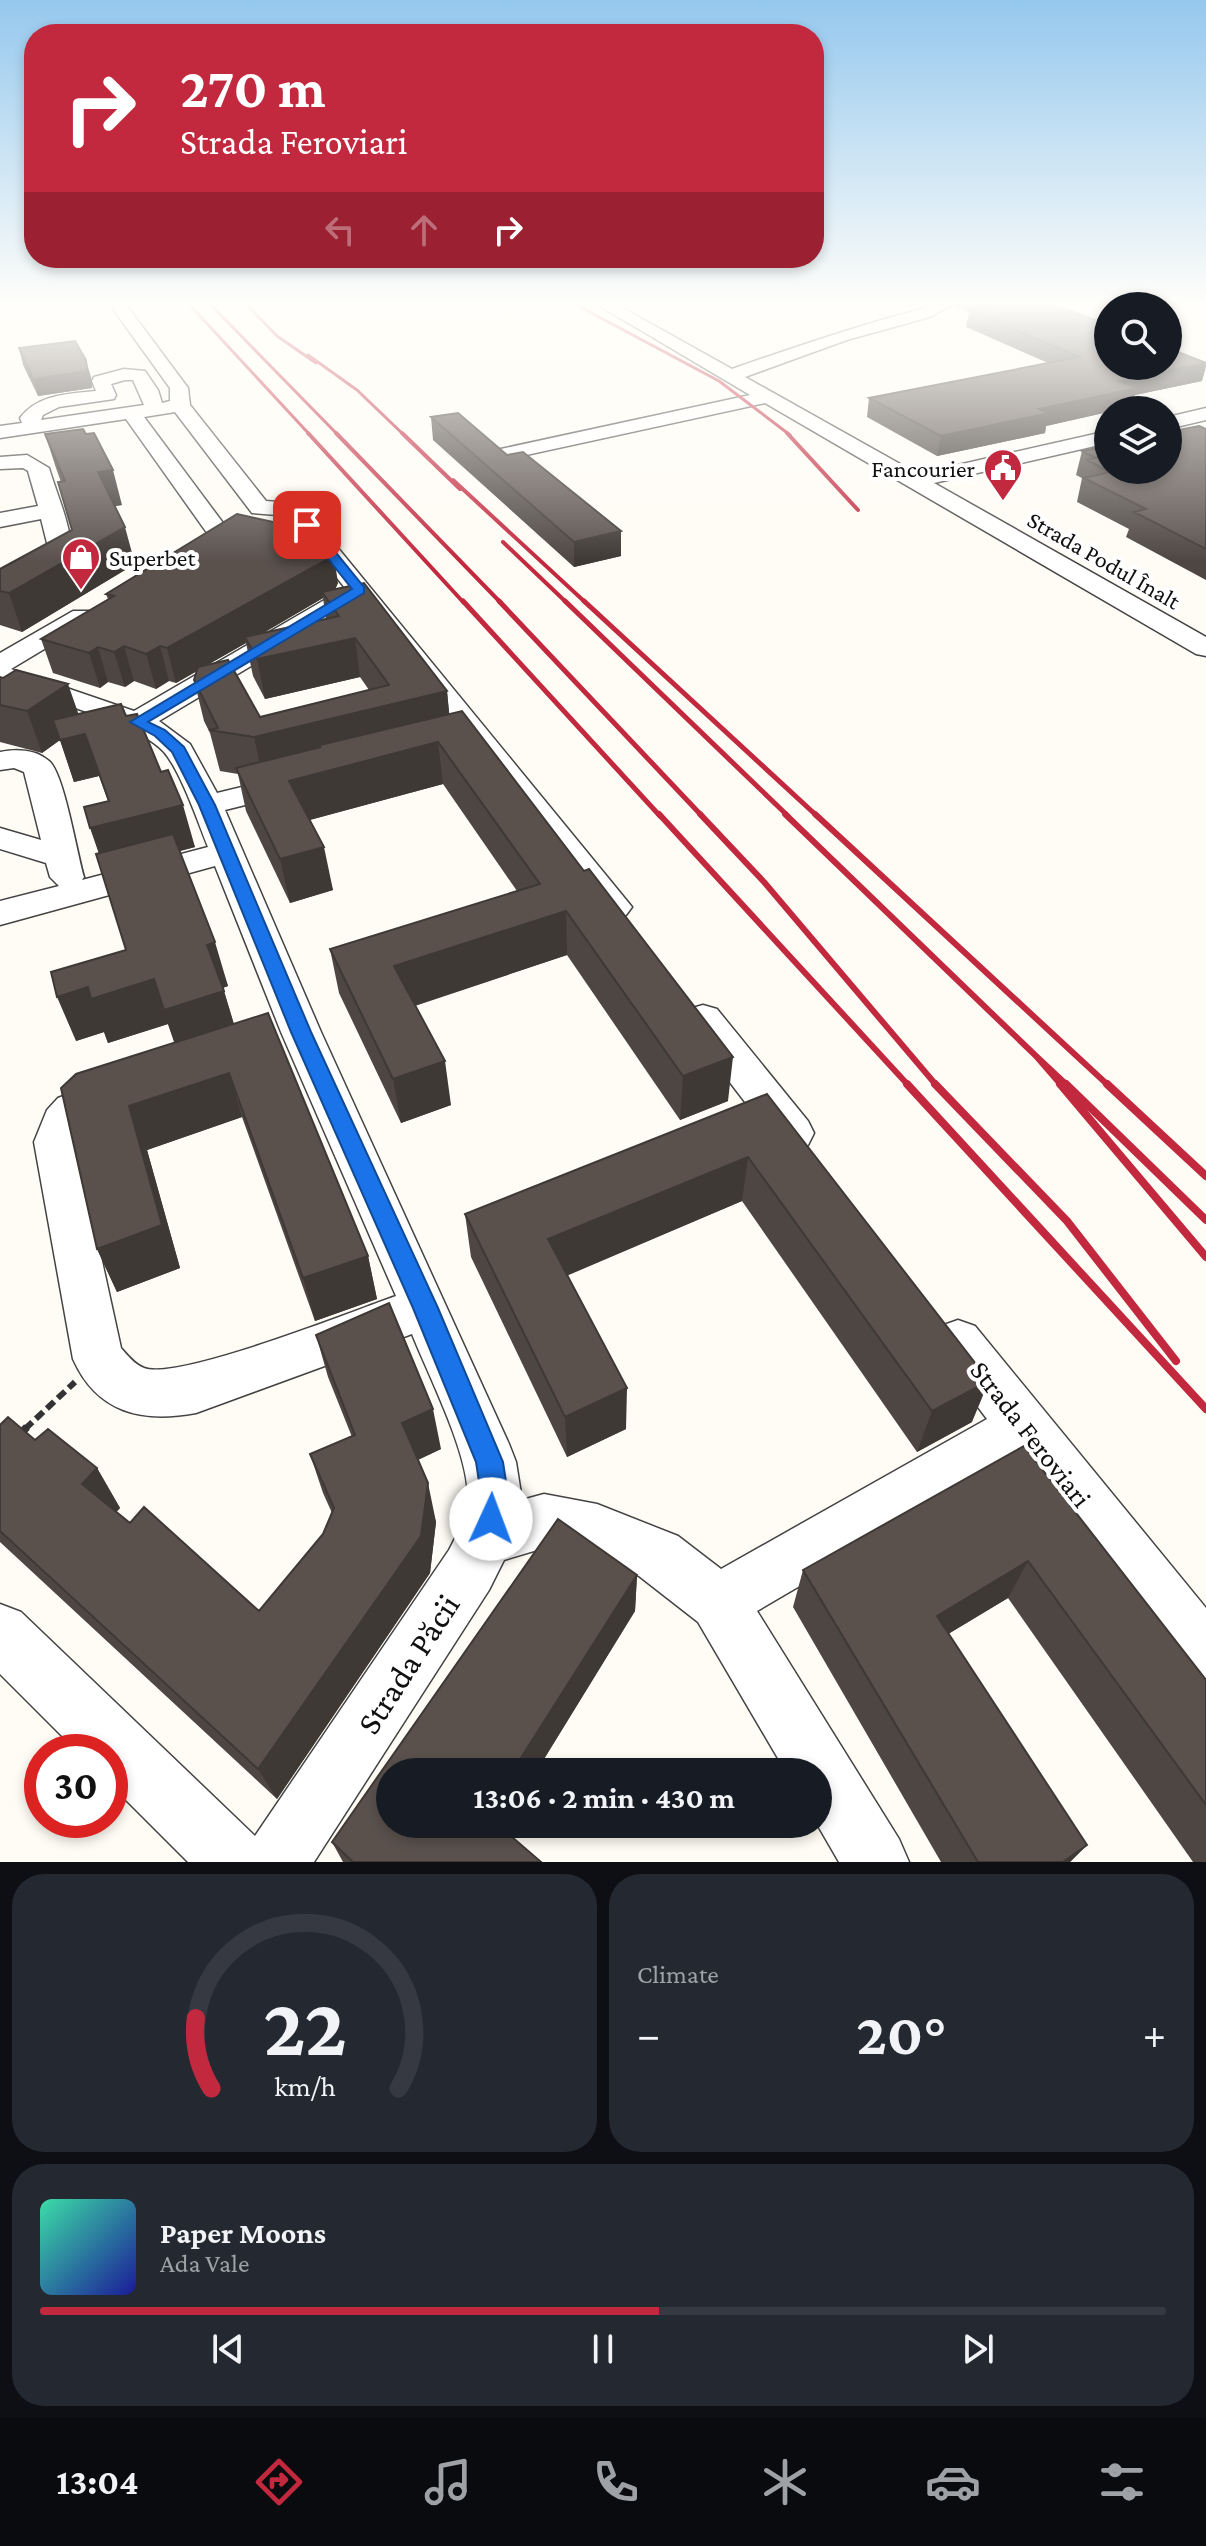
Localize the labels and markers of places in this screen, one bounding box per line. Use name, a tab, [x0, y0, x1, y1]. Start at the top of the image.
public building icon: Fancourier	[982, 447, 1024, 502]
place label: Fancourier	[871, 455, 975, 482]
pin	[273, 491, 341, 559]
shop icon: Superbet	[60, 536, 102, 591]
place label: Superbet	[109, 544, 196, 571]

